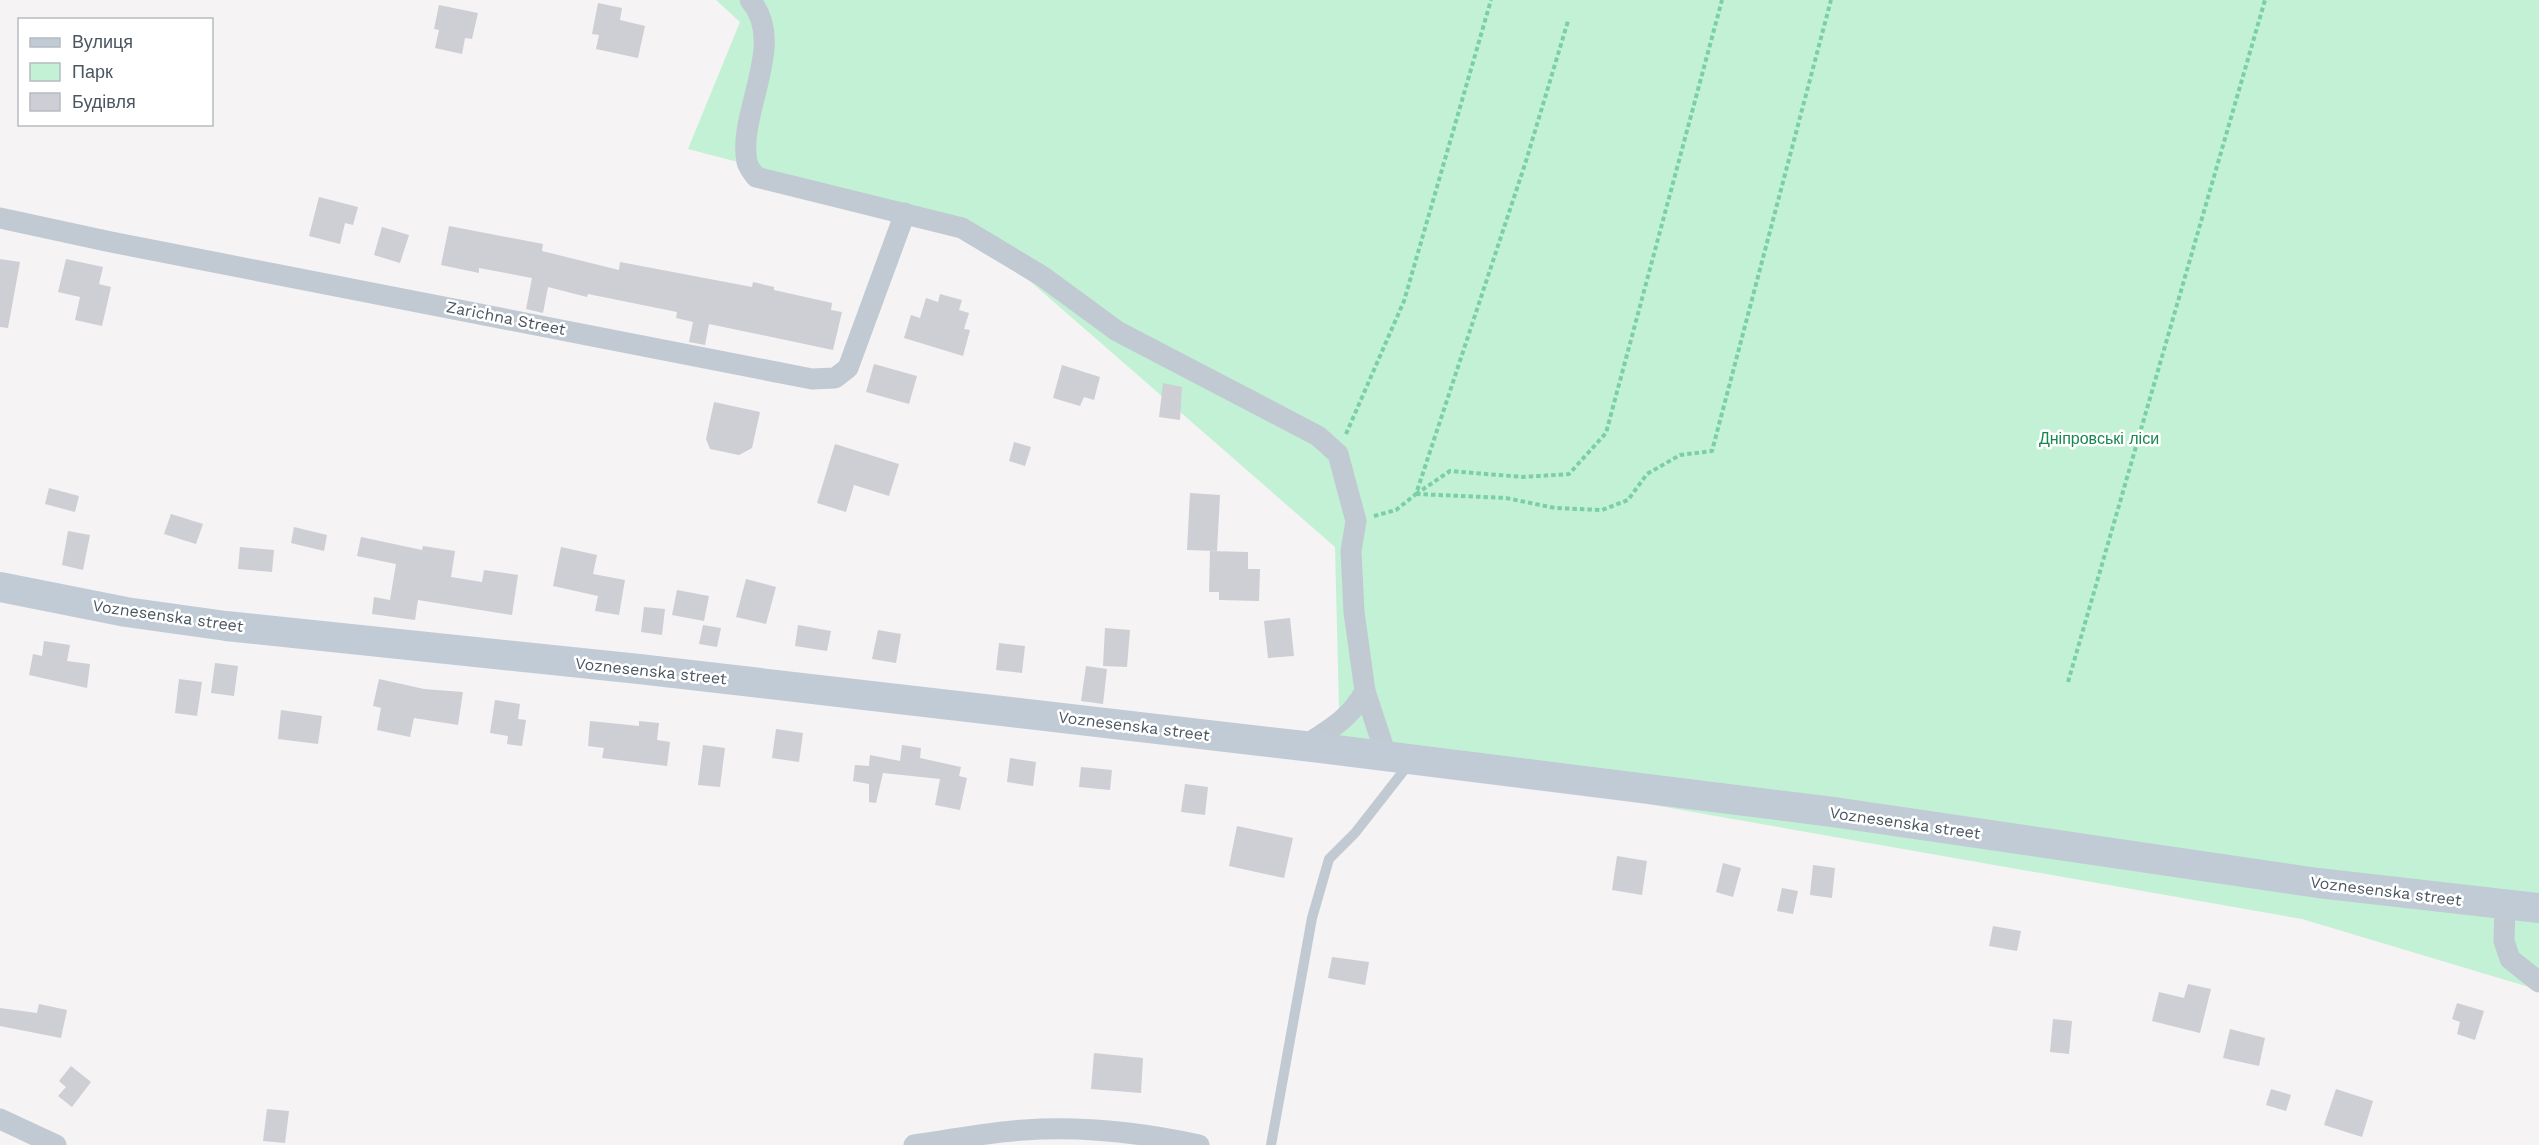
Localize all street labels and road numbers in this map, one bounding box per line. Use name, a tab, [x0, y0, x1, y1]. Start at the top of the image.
street label: Zarichna Street	[445, 297, 567, 339]
street label: Voznesenska street	[91, 596, 245, 636]
street label: Voznesenska street	[574, 654, 728, 688]
street label: Voznesenska street	[1057, 707, 1211, 745]
street label: Voznesenska street	[1828, 803, 1982, 843]
street label: Voznesenska street	[2309, 872, 2463, 910]

